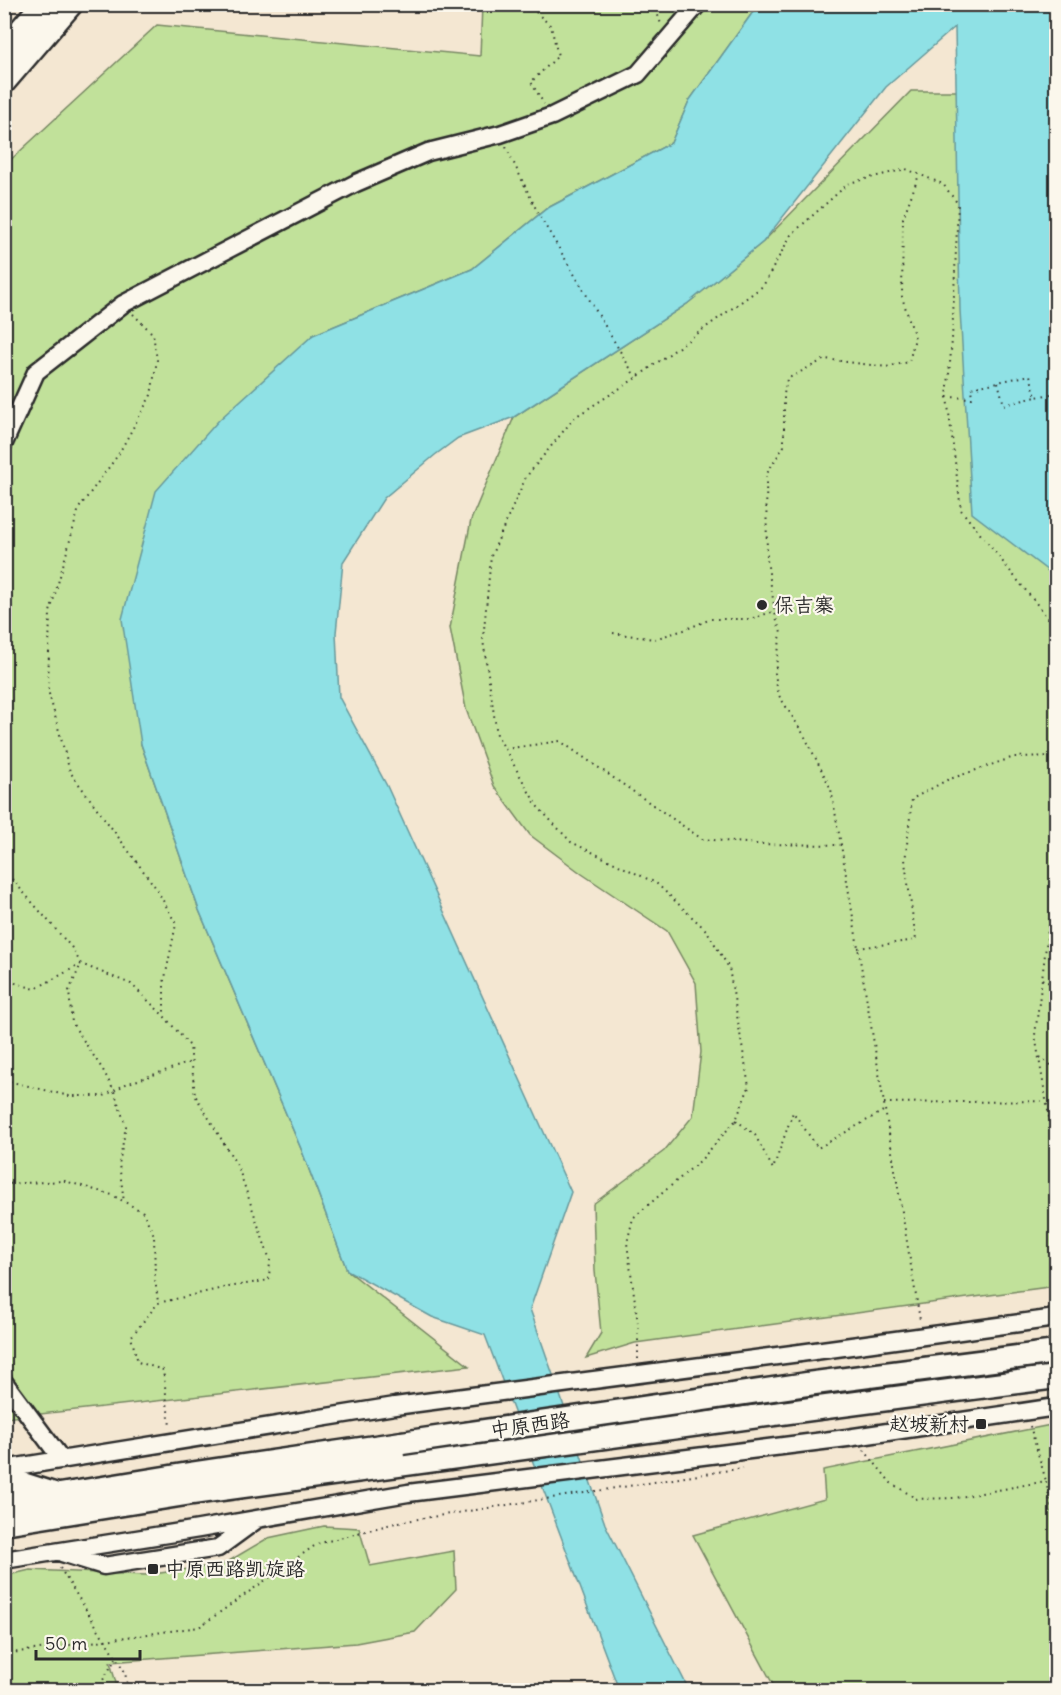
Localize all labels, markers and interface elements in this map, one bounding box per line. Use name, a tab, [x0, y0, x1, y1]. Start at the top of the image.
place label: 保吉寨	[774, 592, 834, 617]
marker: 保吉寨	[755, 598, 769, 612]
street label: 中原西路	[489, 1406, 572, 1442]
place label: 赵坡新村	[889, 1411, 969, 1436]
marker: 赵坡新村	[974, 1417, 988, 1431]
place label: 中原西路凯旋路	[165, 1556, 306, 1581]
marker: 中原西路凯旋路	[146, 1562, 160, 1576]
scale bar	[36, 1623, 140, 1661]
text: 50 m	[45, 1632, 87, 1655]

